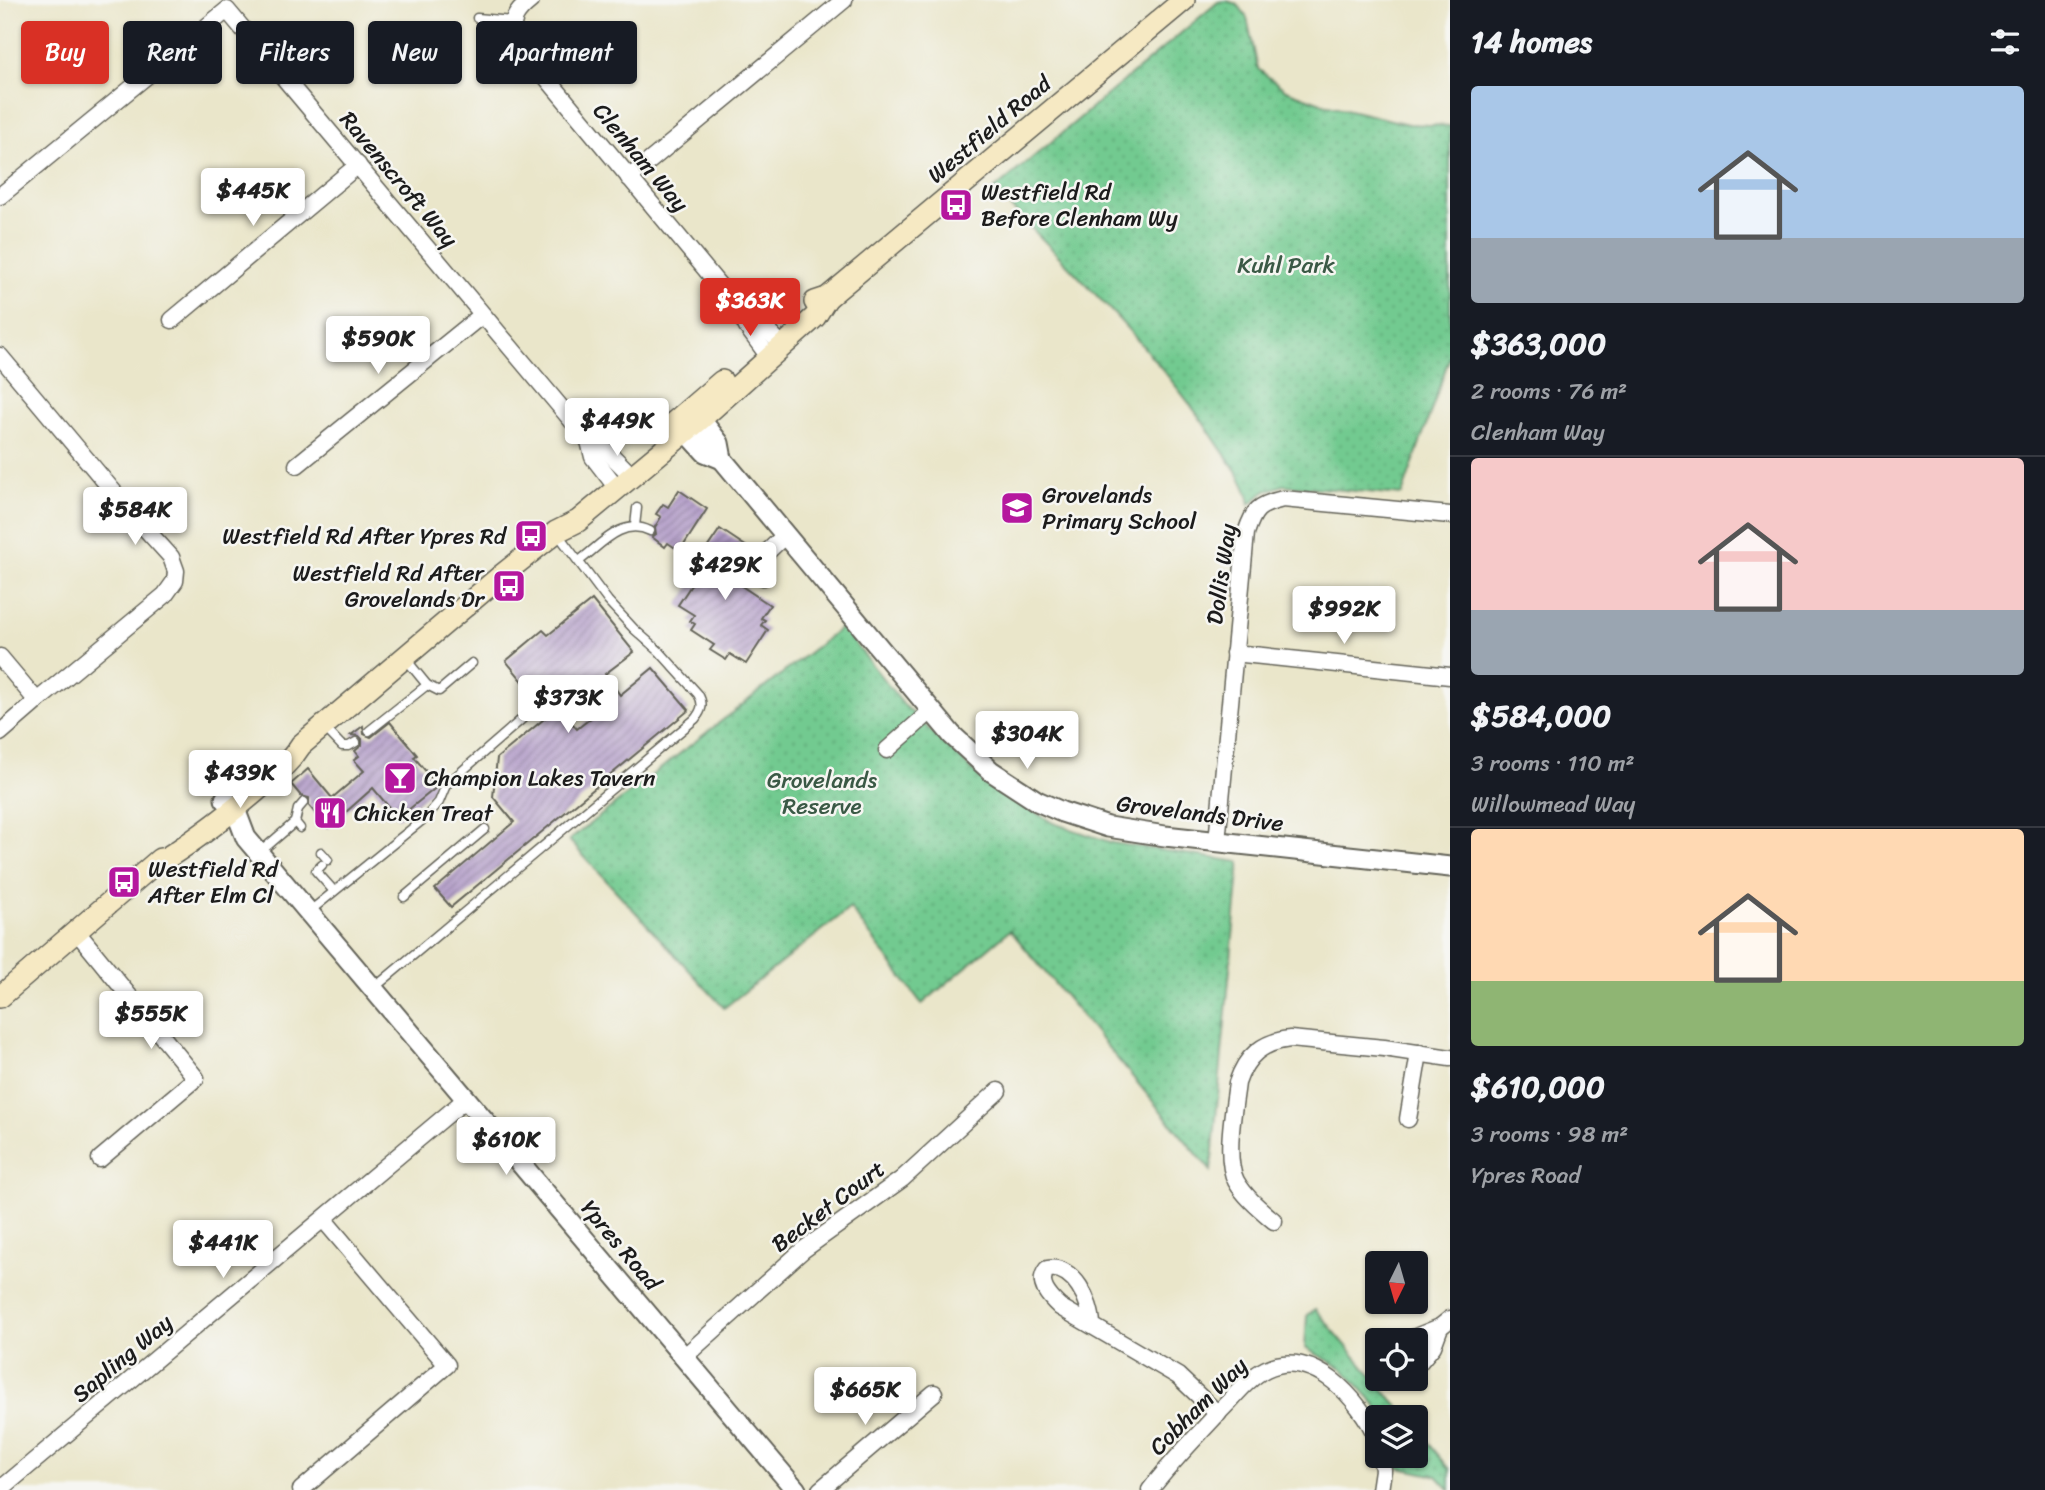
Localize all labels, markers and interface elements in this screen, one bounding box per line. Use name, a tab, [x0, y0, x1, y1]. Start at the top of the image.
text: 14 homes	[1471, 15, 1592, 69]
chip: Buy	[21, 21, 109, 84]
chip: Rent	[123, 21, 222, 84]
chip: Filters	[236, 21, 354, 84]
chip: New	[368, 21, 462, 84]
chip: Apartment	[476, 21, 637, 84]
icon: filters	[1986, 23, 2024, 61]
street label: Westfield Road	[918, 63, 1062, 194]
street label: Clenham Way	[582, 93, 699, 222]
street label: Ravenscroft Way	[329, 102, 469, 257]
icon: home	[1685, 132, 1811, 258]
pin: $445K	[204, 168, 302, 228]
text: $445K	[217, 170, 289, 211]
place label: Westfield Rd Before Clenham Wy	[981, 172, 1178, 239]
bus stop icon: Westfield Rd Before Clenham Wy	[937, 186, 975, 224]
park label: Kuhl Park	[1237, 245, 1336, 286]
pin: $363K	[701, 278, 799, 338]
text: $363K	[716, 280, 784, 321]
pin: $590K	[329, 316, 427, 376]
text: $363,000	[1471, 317, 1606, 371]
text: $590K	[342, 318, 414, 359]
text: 2 rooms · 76 m²	[1471, 371, 1627, 412]
pin: $449K	[568, 398, 666, 458]
text: $449K	[581, 400, 653, 441]
text: Clenham Way	[1471, 412, 1605, 453]
place label: Grovelands Primary School	[1042, 475, 1197, 542]
pin: $584K	[86, 488, 184, 547]
text: $584K	[99, 489, 171, 530]
school or university icon: Grovelands Primary School	[998, 489, 1036, 527]
icon: home	[1685, 504, 1811, 630]
place label: Westfield Rd After Ypres Rd	[222, 516, 508, 557]
bus stop icon: Westfield Rd After Ypres Rd	[512, 517, 550, 555]
street label: Dollis Way	[1194, 521, 1249, 627]
pin: $429K	[676, 542, 774, 602]
text: $429K	[689, 544, 761, 585]
place label: Westfield Rd After Grovelands Dr	[293, 553, 486, 620]
bus stop icon: Westfield Rd After Grovelands Dr	[490, 567, 528, 605]
pin: $992K	[1295, 586, 1393, 646]
text: $992K	[1309, 588, 1379, 629]
pin: $373K	[519, 676, 617, 735]
text: $373K	[534, 677, 602, 718]
text: $584,000	[1471, 689, 1611, 743]
pin: $304K	[978, 712, 1076, 771]
text: $304K	[991, 713, 1063, 754]
text: 3 rooms · 110 m²	[1471, 743, 1635, 784]
pin: $439K	[191, 750, 289, 810]
text: $439K	[205, 752, 275, 793]
place label: Champion Lakes Tavern	[424, 758, 656, 799]
bar icon: Champion Lakes Tavern	[381, 759, 419, 797]
park label: Grovelands Reserve	[767, 760, 878, 827]
street label: Grovelands Drive	[1114, 783, 1286, 844]
text: Willowmead Way	[1471, 784, 1635, 825]
place label: Chicken Treat	[354, 793, 494, 834]
restaurant icon: Chicken Treat	[311, 794, 349, 832]
place label: Westfield Rd After Elm Cl	[147, 849, 280, 916]
bus stop icon: Westfield Rd After Elm Cl	[105, 863, 143, 901]
icon: home	[1685, 875, 1811, 1001]
pin: $555K	[102, 992, 200, 1051]
text: $555K	[115, 993, 187, 1034]
text: $610,000	[1471, 1060, 1605, 1114]
text: 3 rooms · 98 m²	[1471, 1114, 1628, 1155]
pin: $610K	[457, 1118, 555, 1177]
text: $610K	[473, 1119, 539, 1160]
street label: Becket Court	[762, 1150, 894, 1263]
text: Ypres Road	[1471, 1155, 1581, 1196]
street label: Ypres Road	[570, 1190, 673, 1302]
pin: $441K	[174, 1220, 272, 1280]
text: $441K	[189, 1222, 257, 1263]
north arrow	[1365, 1251, 1428, 1314]
map controls	[1365, 1251, 1428, 1468]
street label: Sapling Way	[62, 1303, 182, 1413]
button: locate	[1365, 1328, 1428, 1391]
street label: Cobham Way	[1139, 1347, 1258, 1466]
pin: $665K	[816, 1368, 914, 1427]
text: $665K	[830, 1369, 900, 1410]
button: layers	[1365, 1405, 1428, 1468]

